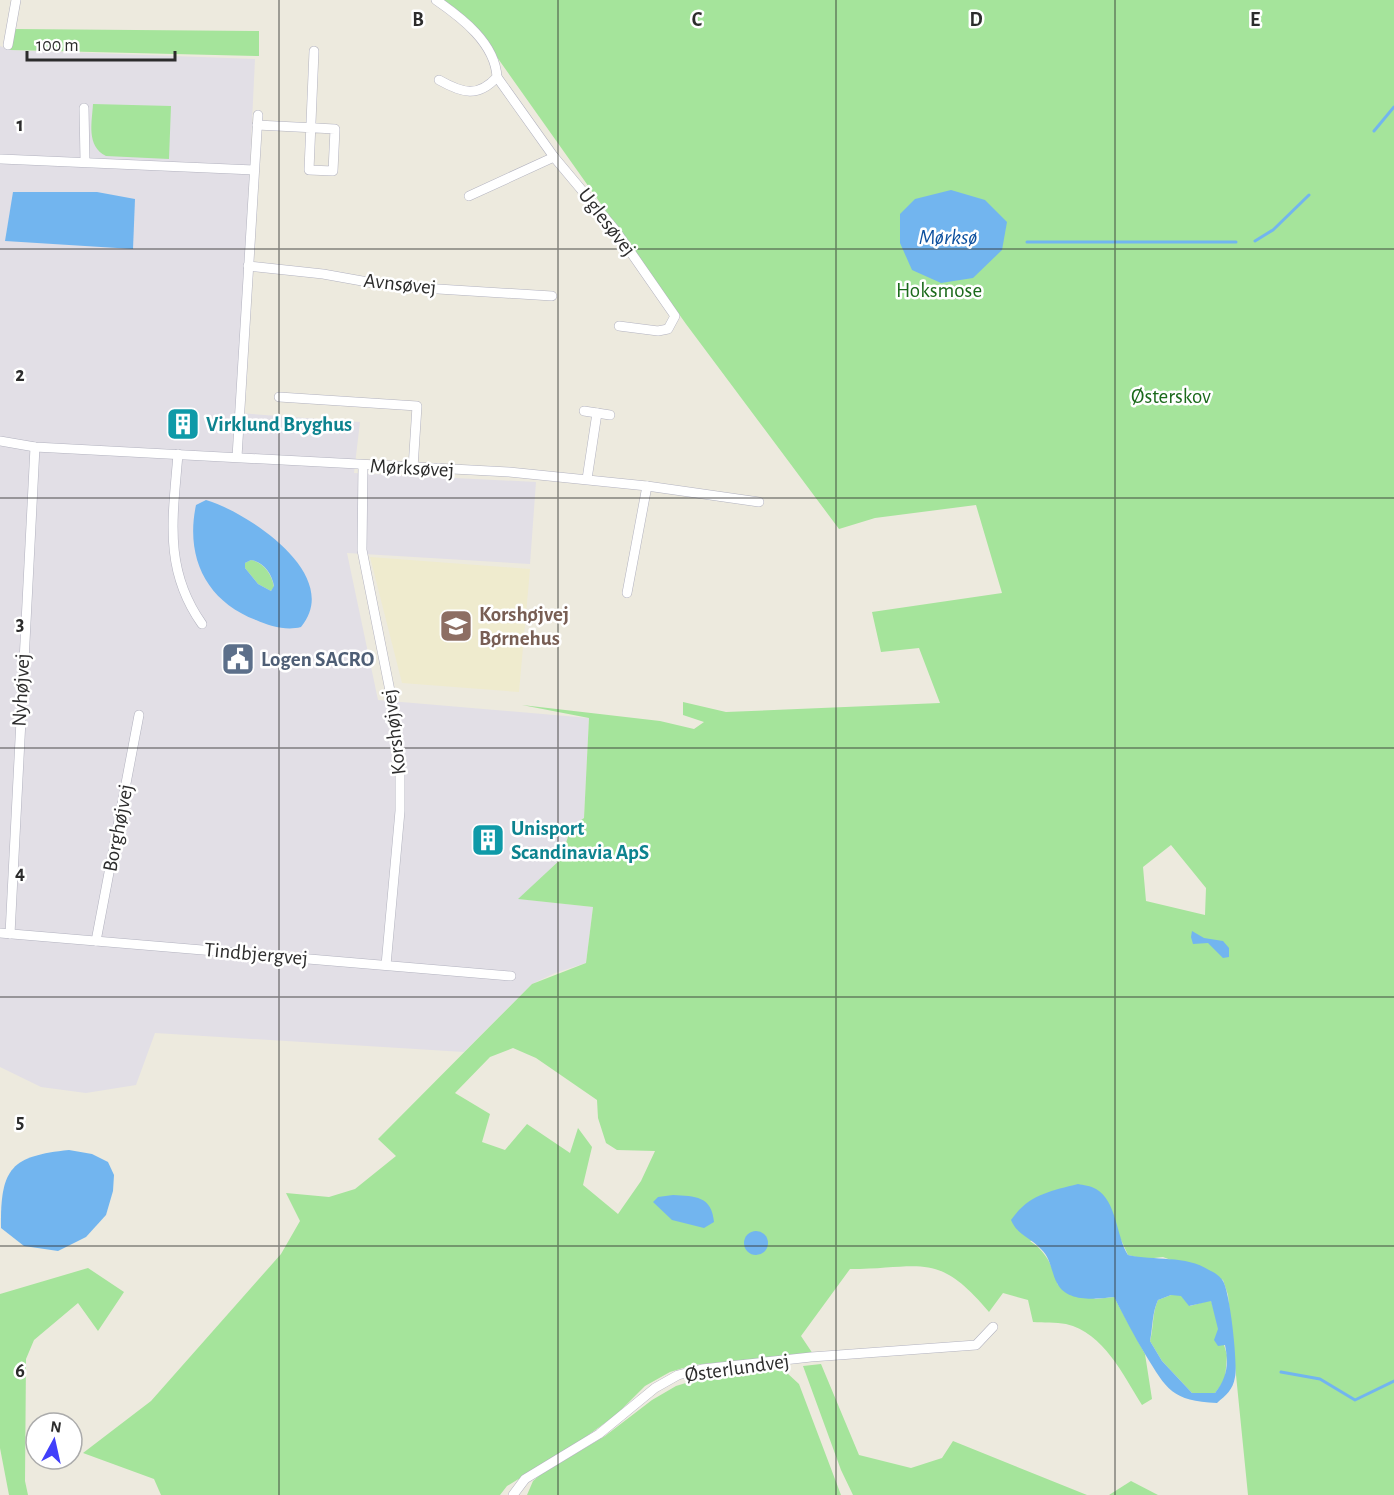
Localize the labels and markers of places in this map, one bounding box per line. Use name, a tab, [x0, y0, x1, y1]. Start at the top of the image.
building icon: Virklund Bryghus	[165, 406, 201, 442]
place label: Virklund Bryghus	[206, 414, 352, 435]
place label: Korshøjvej Børnehus	[479, 604, 569, 649]
school or university icon: Korshøjvej Børnehus	[438, 608, 474, 644]
public building icon: Logen SACRO	[220, 641, 256, 677]
place label: Logen SACRO	[261, 649, 374, 670]
place label: Unisport Scandinavia ApS	[511, 818, 649, 863]
building icon: Unisport Scandinavia ApS	[470, 822, 506, 858]

